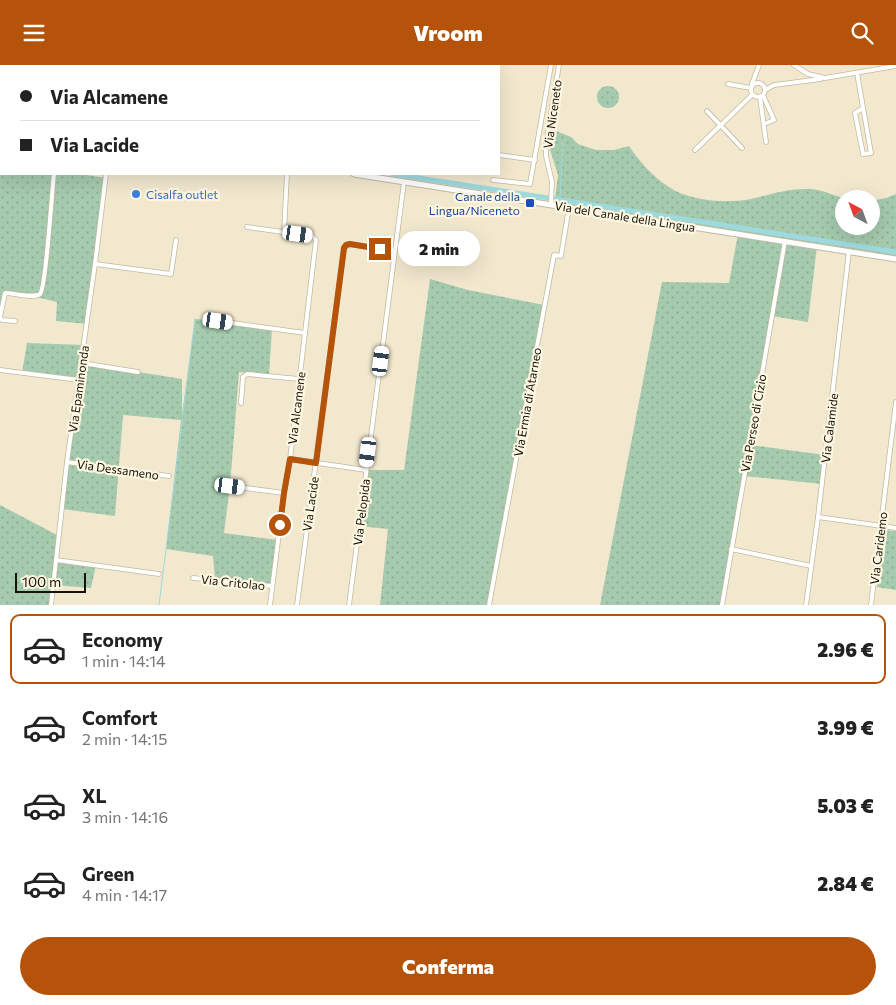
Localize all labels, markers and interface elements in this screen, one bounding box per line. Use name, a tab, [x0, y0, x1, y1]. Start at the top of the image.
icon: menu	[20, 19, 48, 47]
text: Vroom	[413, 19, 483, 46]
icon: search	[848, 19, 876, 47]
street label: Via Niceneto	[540, 79, 564, 149]
text: Via Alcamene	[50, 85, 168, 108]
text: Via Lacide	[50, 133, 139, 156]
place label: Cisalfa outlet	[146, 187, 218, 201]
marker: Cisalfa outlet	[130, 188, 142, 200]
place label: Canale della Lingua/Niceneto	[429, 189, 520, 217]
north arrow	[835, 190, 880, 235]
map controls	[835, 190, 880, 235]
marker: Canale della Lingua/Niceneto	[524, 197, 536, 209]
street label: Via del Canale della Lingua	[554, 198, 696, 234]
car	[282, 224, 313, 244]
callout: 2 min	[398, 231, 480, 267]
route end	[369, 238, 391, 260]
text: 2 min	[419, 239, 459, 258]
car	[202, 311, 233, 331]
street label: Via Epaminonda	[65, 344, 91, 434]
car	[371, 345, 390, 377]
street label: Via Ermia di Atarneo	[511, 346, 543, 458]
street label: Via Alcamene	[285, 371, 307, 445]
street label: Via Perseo di Cizio	[737, 373, 769, 473]
street label: Via Calamide	[818, 392, 840, 464]
car	[358, 436, 377, 468]
street label: Via Dessameno	[76, 456, 160, 482]
street label: Via Lacide	[299, 476, 321, 532]
car	[214, 477, 245, 495]
street label: Via Pelopida	[350, 478, 372, 546]
street label: Via Caridemo	[867, 511, 889, 585]
route start	[269, 514, 291, 536]
scale bar	[15, 570, 86, 593]
street label: Via Critolao	[200, 572, 266, 592]
text: 100 m	[22, 573, 61, 590]
icon: car	[22, 627, 67, 672]
text: Economy	[82, 628, 163, 651]
text: 2.96 €	[817, 638, 874, 661]
text: 1 min · 14:14	[82, 651, 166, 670]
icon: car	[22, 705, 67, 750]
text: Comfort	[82, 706, 158, 729]
text: 3.99 €	[817, 716, 874, 739]
text: 2 min · 14:15	[82, 729, 167, 748]
icon: car	[22, 783, 67, 828]
text: XL	[82, 784, 107, 807]
text: 5.03 €	[817, 794, 874, 817]
text: 3 min · 14:16	[82, 807, 168, 826]
icon: car	[22, 861, 67, 906]
text: Green	[82, 862, 134, 885]
text: 2.84 €	[817, 872, 874, 895]
text: 4 min · 14:17	[82, 885, 167, 904]
button: Conferma	[20, 937, 876, 995]

